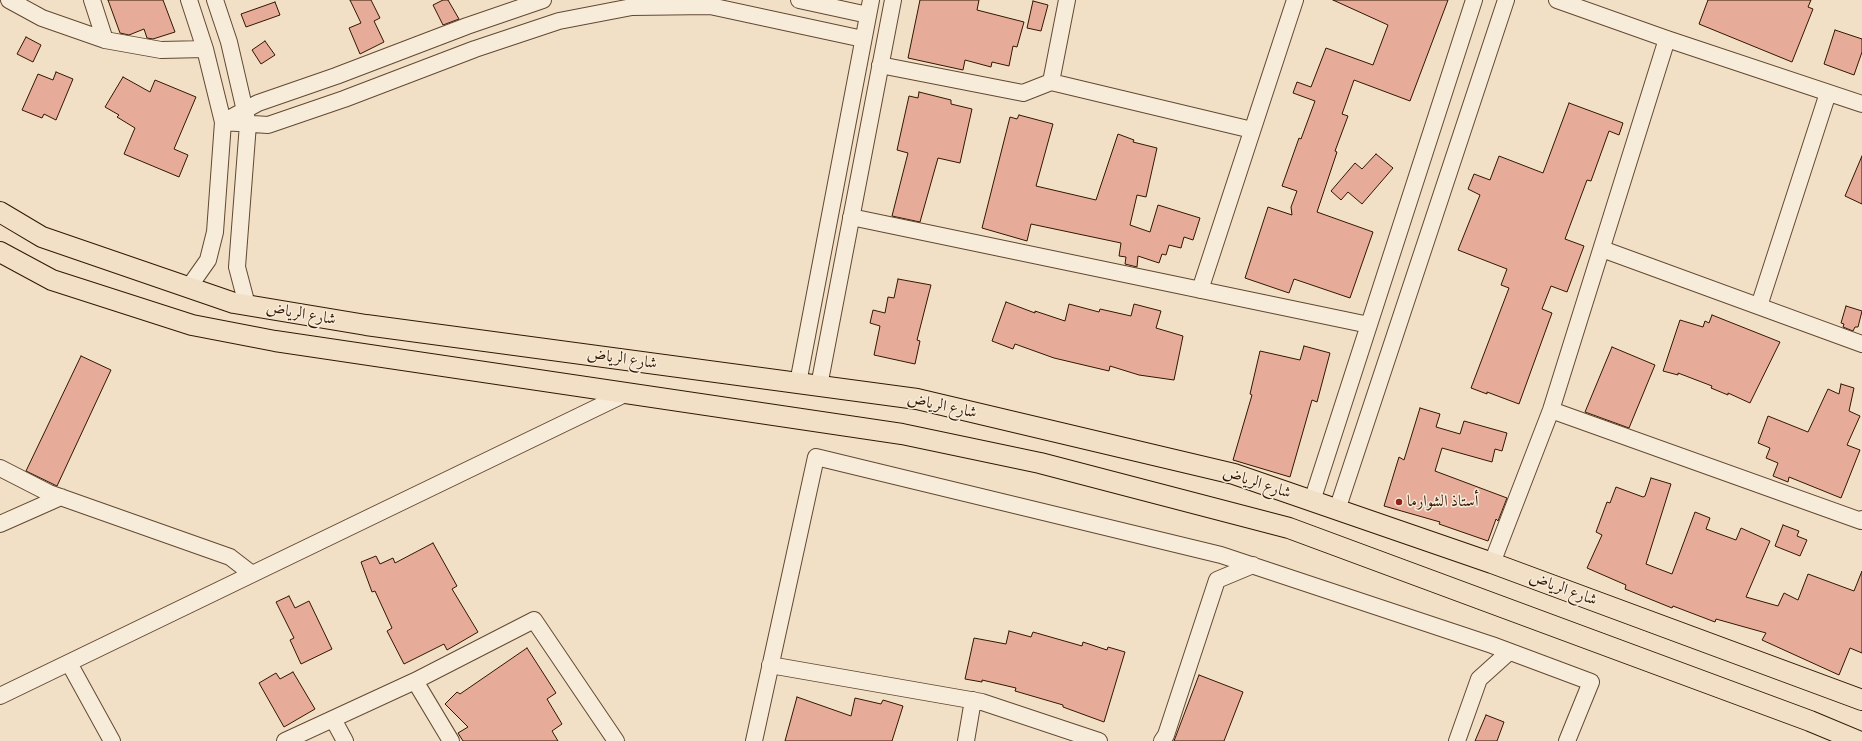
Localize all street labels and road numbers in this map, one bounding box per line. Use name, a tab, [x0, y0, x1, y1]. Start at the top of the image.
street label: شارع الرياض	[265, 298, 337, 330]
street label: شارع الرياض	[586, 345, 658, 373]
street label: شارع الرياض	[905, 389, 979, 423]
street label: شارع الرياض	[1220, 463, 1294, 503]
street label: شارع الرياض	[1527, 568, 1599, 610]

